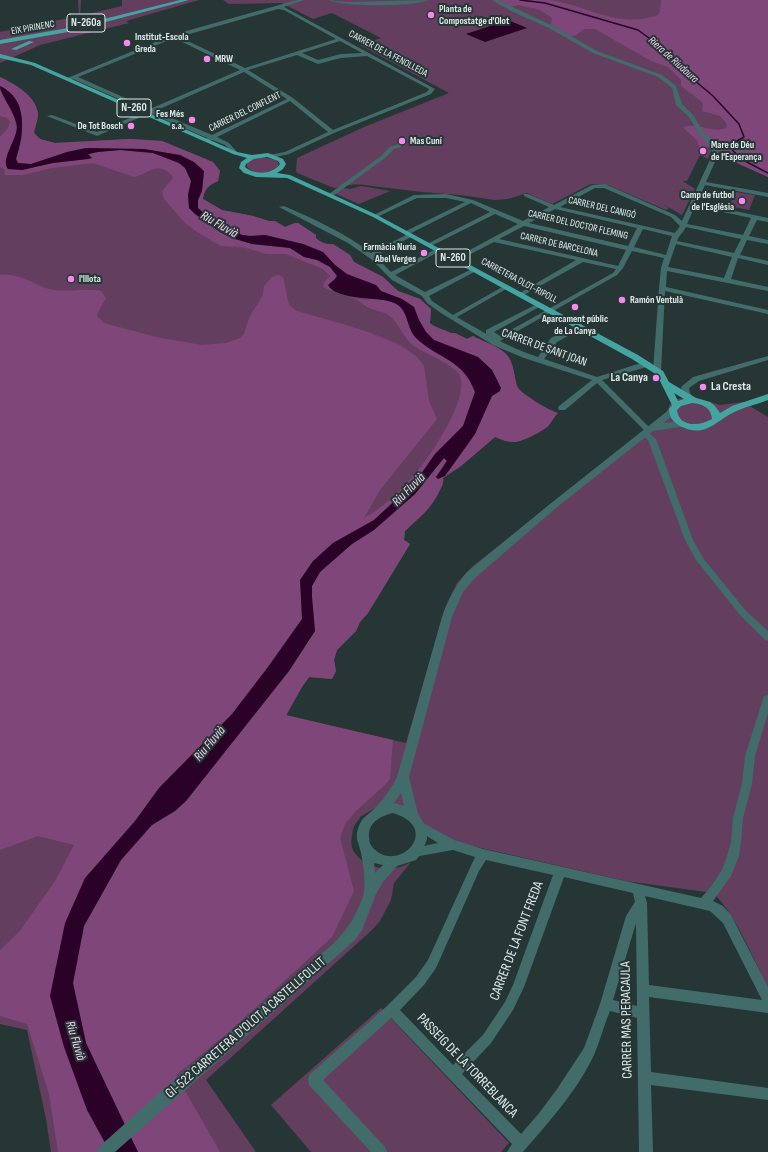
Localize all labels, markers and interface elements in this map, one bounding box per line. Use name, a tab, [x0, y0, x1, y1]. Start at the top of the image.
place label: Planta de Compostatge d'Olot	[439, 3, 509, 26]
marker: Planta de Compostatge d'Olot	[426, 10, 436, 20]
road number: N-260a	[67, 14, 105, 32]
street label: EIX PIRINENC	[10, 18, 56, 38]
street label: CARRER DE LA FENOLLEDA	[346, 28, 430, 80]
place label: Institut-Escola Greda	[135, 31, 188, 54]
water label: Riera de Riudaura	[645, 34, 701, 86]
marker: Institut-Escola Greda	[122, 38, 132, 48]
place label: MRW	[215, 53, 233, 65]
marker: MRW	[202, 54, 212, 64]
street label: CARRER DEL CONFLENT	[207, 89, 283, 135]
road number: N-260	[117, 99, 151, 117]
place label: Fes Més s.a.	[156, 108, 184, 132]
marker: Fes Més s.a.	[187, 115, 197, 125]
place label: De Tot Bosch	[77, 120, 123, 132]
marker: De Tot Bosch	[126, 121, 136, 131]
place label: Mas Cuní	[410, 135, 442, 147]
marker: Mas Cuní	[397, 136, 407, 146]
place label: Mare de Déu de l'Esperança	[711, 139, 762, 162]
marker: Mare de Déu de l'Esperança	[698, 146, 708, 156]
place label: Camp de futbol de l'Església	[681, 189, 734, 212]
street label: CARRER DEL CANIGÓ	[567, 194, 637, 222]
marker: Camp de futbol de l'Església	[737, 196, 747, 206]
water label: Riu Fluvià	[197, 208, 241, 242]
street label: CARRER DEL DOCTOR FLEMING	[527, 208, 629, 242]
street label: CARRER DE BARCELONA	[519, 230, 599, 260]
place label: Farmàcia Nuria Abel Verges	[363, 241, 416, 264]
marker: Farmàcia Nuria Abel Verges	[419, 248, 429, 258]
road number: N-260	[436, 249, 470, 267]
street label: CARRETERA OLOT-RIPOLL	[479, 256, 559, 306]
place label: l'Illota	[79, 273, 101, 285]
marker: l'Illota	[66, 274, 76, 284]
place label: Ramón Ventulà	[630, 294, 683, 306]
marker: Ramón Ventulà	[617, 295, 627, 305]
marker: Aparcament públic de La Canya	[570, 302, 580, 312]
place label: Aparcament públic de La Canya	[542, 313, 608, 336]
street label: CARRER DE SANT JOAN	[499, 326, 589, 370]
place label: La Canya	[610, 371, 648, 385]
marker: La Canya	[651, 373, 661, 383]
place label: La Cresta	[711, 380, 751, 394]
marker: La Cresta	[698, 382, 708, 392]
water label: Riu Fluvià	[389, 470, 429, 510]
water label: Riu Fluvià	[191, 723, 229, 765]
street label: CARRER DE LA FONT FREDA	[487, 879, 547, 1003]
street label: GI-522 CARRETERA D'OLOT A CASTELLFOLLIT	[162, 954, 330, 1102]
street label: CARRER MAS PERACAULA	[618, 961, 636, 1079]
street label: PASSEIG DE LA TORREBLANCA	[413, 1010, 521, 1122]
water label: Riu Fluvià	[62, 1019, 88, 1063]

